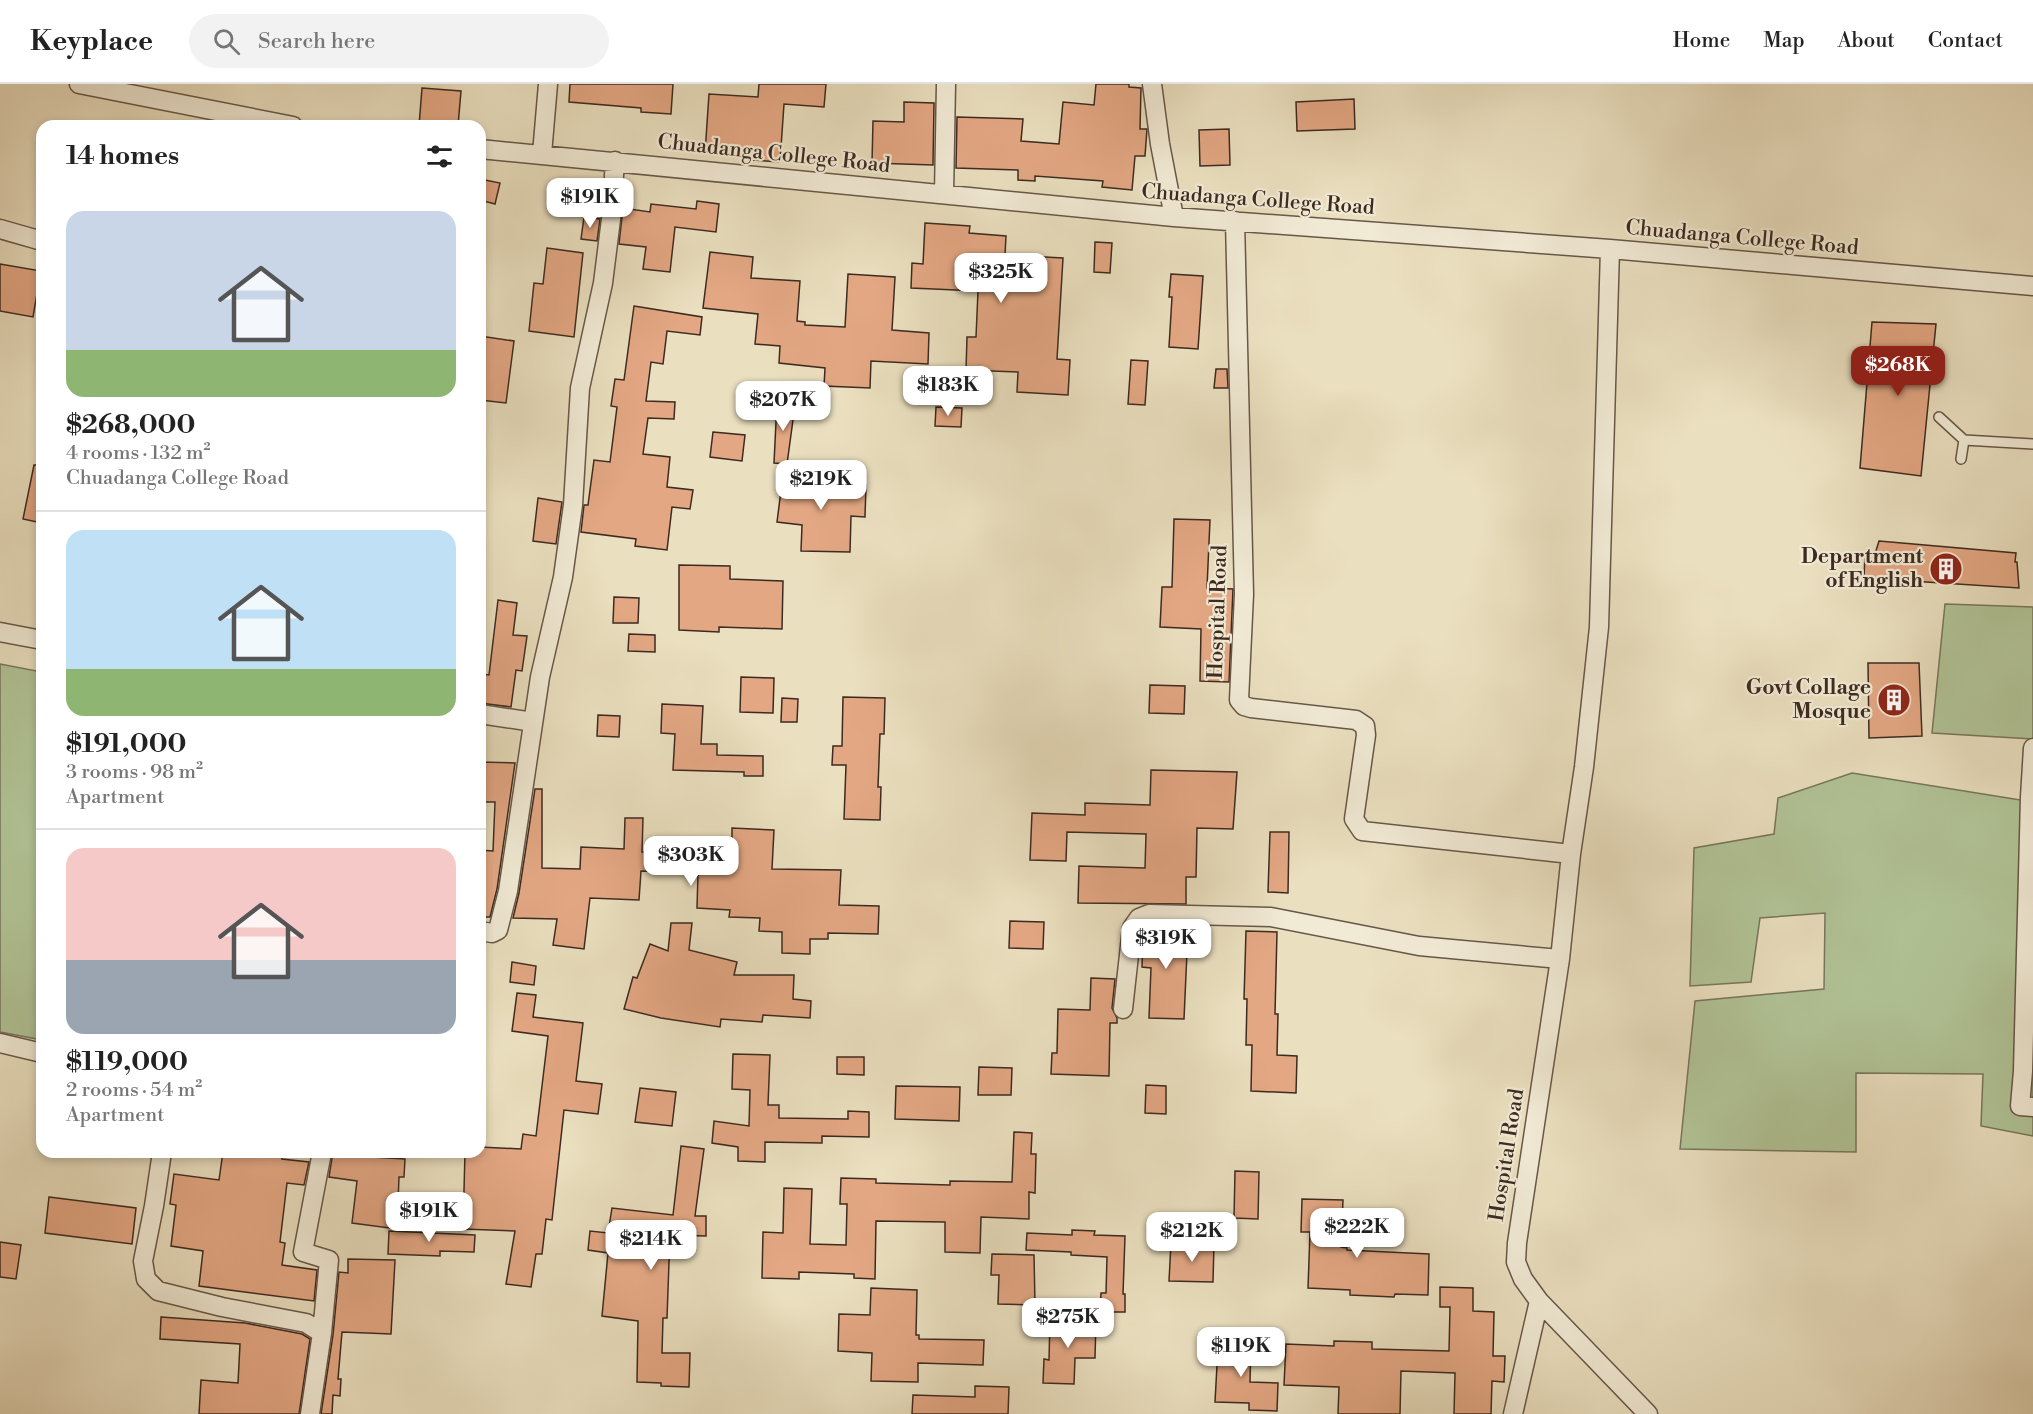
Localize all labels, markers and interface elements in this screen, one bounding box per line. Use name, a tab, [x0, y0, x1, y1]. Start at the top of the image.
search box	[189, 14, 609, 68]
text: Keyplace	[30, 24, 153, 59]
icon: search	[210, 25, 243, 58]
text: Search here	[258, 28, 375, 55]
text: Home	[1673, 28, 1730, 54]
text: Map	[1763, 28, 1805, 54]
text: About	[1838, 28, 1895, 54]
text: Contact	[1928, 28, 2003, 54]
street label: Chuadanga College Road	[656, 129, 892, 179]
text: 14 homes	[66, 140, 179, 172]
icon: filters	[423, 140, 456, 173]
pin: $191K	[548, 178, 632, 229]
street label: Chuadanga College Road	[1140, 179, 1376, 221]
text: $191K	[561, 185, 619, 210]
street label: Chuadanga College Road	[1624, 215, 1860, 261]
icon: home	[207, 250, 315, 358]
pin: $325K	[959, 253, 1043, 304]
text: $325K	[968, 260, 1034, 285]
pin: $268K	[1856, 346, 1940, 397]
text: $268K	[1865, 353, 1931, 378]
pin: $183K	[906, 366, 990, 417]
text: $183K	[917, 373, 979, 398]
pin: $207K	[741, 381, 825, 432]
text: $207K	[750, 388, 816, 413]
text: $268,000	[66, 409, 195, 441]
text: 4 rooms · 132 m²	[66, 441, 210, 466]
pin: $219K	[779, 460, 863, 511]
text: Chuadanga College Road	[66, 466, 289, 491]
text: $219K	[790, 467, 852, 492]
street label: Hospital Road	[1203, 544, 1233, 680]
place label: Department of English	[1801, 544, 1924, 594]
building icon: Department of English	[1928, 551, 1964, 587]
icon: home	[207, 569, 315, 677]
place label: Govt Collage Mosque	[1746, 675, 1871, 725]
building icon: Govt Collage Mosque	[1876, 682, 1912, 718]
text: $191,000	[66, 728, 186, 760]
text: 3 rooms · 98 m²	[66, 760, 203, 785]
text: Apartment	[66, 785, 164, 810]
pin: $303K	[649, 836, 733, 887]
text: $303K	[658, 843, 724, 868]
icon: home	[207, 887, 315, 995]
pin: $319K	[1124, 919, 1208, 970]
text: $319K	[1135, 926, 1197, 951]
text: $119,000	[66, 1046, 188, 1078]
text: 2 rooms · 54 m²	[66, 1078, 202, 1103]
street label: Hospital Road	[1484, 1087, 1530, 1223]
text: Apartment	[66, 1103, 164, 1128]
pin: $191K	[387, 1192, 471, 1243]
text: $191K	[400, 1199, 458, 1224]
pin: $222K	[1315, 1208, 1399, 1259]
pin: $212K	[1150, 1212, 1234, 1263]
text: $222K	[1324, 1215, 1390, 1240]
text: $212K	[1160, 1219, 1224, 1244]
pin: $214K	[609, 1220, 693, 1271]
text: $214K	[620, 1227, 682, 1252]
pin: $275K	[1026, 1298, 1110, 1349]
text: $275K	[1036, 1305, 1100, 1330]
pin: $119K	[1199, 1327, 1283, 1378]
text: $119K	[1211, 1334, 1271, 1359]

